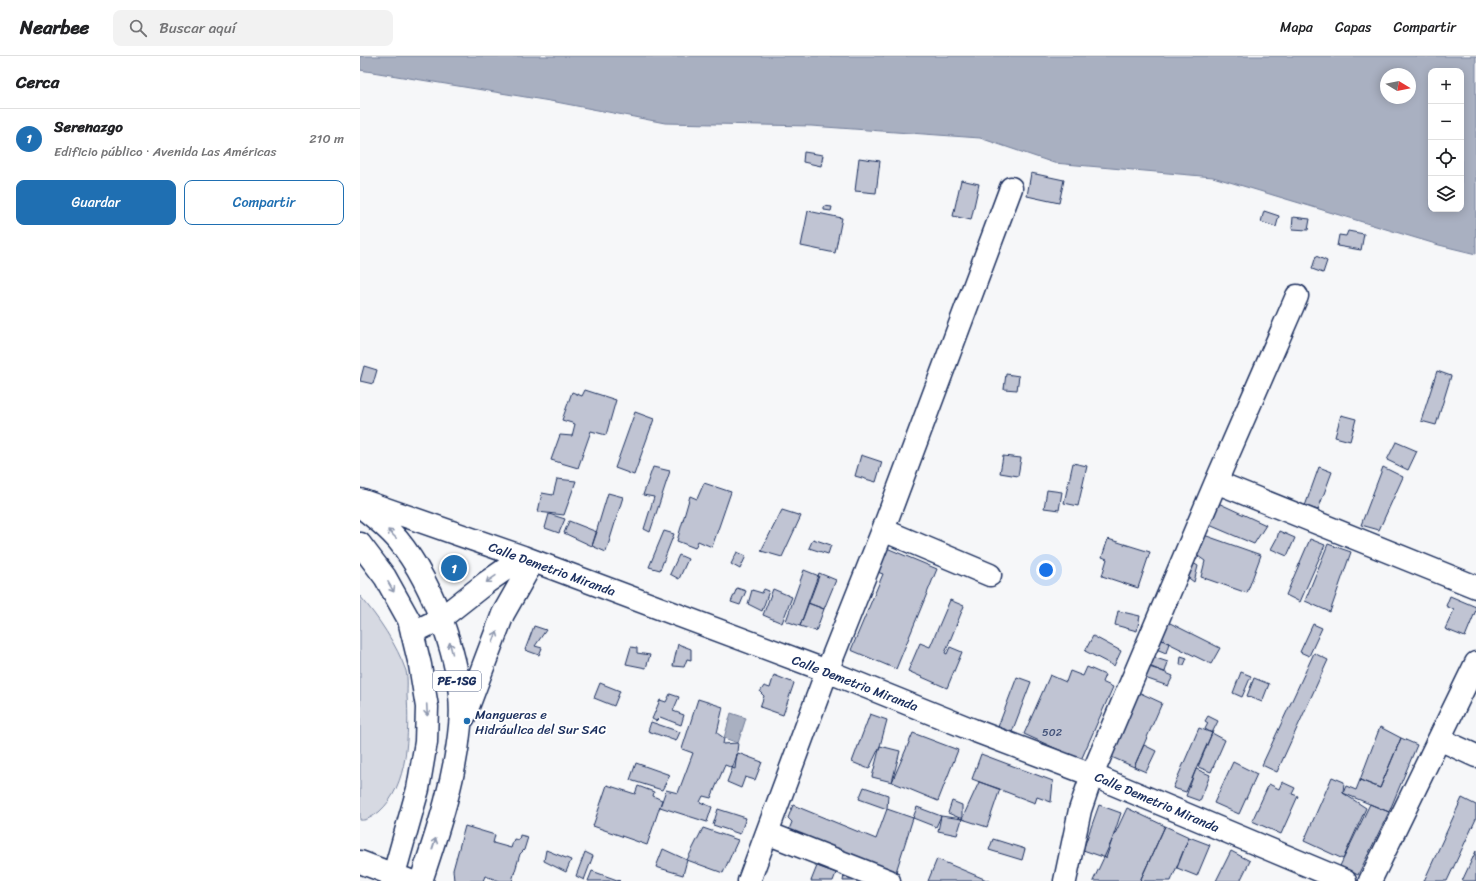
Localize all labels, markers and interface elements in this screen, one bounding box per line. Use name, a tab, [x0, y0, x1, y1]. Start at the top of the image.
search box	[113, 10, 393, 46]
text: Nearbee	[20, 11, 89, 44]
text: Buscar aquí	[159, 15, 236, 41]
text: Mapa	[1280, 15, 1313, 40]
text: Capas	[1335, 15, 1372, 40]
text: Compartir	[1394, 15, 1456, 40]
icon: search	[127, 17, 149, 39]
text: Cerca	[16, 67, 59, 97]
north arrow	[1380, 68, 1416, 104]
map controls	[1428, 68, 1464, 212]
button: +	[1428, 68, 1464, 104]
button: −	[1428, 104, 1464, 140]
text: Serenazgo	[54, 114, 123, 140]
text: 1	[26, 127, 32, 150]
text: 210 m	[309, 127, 344, 150]
text: Edificio público · Avenida Las Américas	[54, 140, 276, 163]
button: locate	[1428, 140, 1464, 176]
button: layers	[1428, 176, 1464, 212]
button: Guardar	[16, 180, 176, 225]
button: Compartir	[184, 180, 344, 225]
one-way arrow	[387, 529, 397, 539]
street label: Calle Demetrio Miranda	[485, 535, 619, 603]
pin: 1	[441, 553, 467, 583]
your location	[1036, 560, 1056, 580]
one-way arrow	[486, 575, 497, 583]
one-way arrow	[388, 581, 396, 593]
one-way arrow	[491, 631, 499, 643]
one-way arrow	[447, 642, 454, 655]
street label: Calle Demetrio Miranda	[788, 648, 922, 718]
road number: PE-1SG	[433, 671, 481, 691]
one-way arrow	[423, 703, 430, 716]
place label: Mangueras e Hidráulica del Sur SAC	[475, 703, 606, 741]
marker: Mangueras e Hidráulica del Sur SAC	[462, 716, 472, 726]
house number: 502	[1042, 723, 1063, 742]
street label: Calle Demetrio Miranda	[1091, 765, 1223, 839]
one-way arrow	[430, 838, 438, 850]

